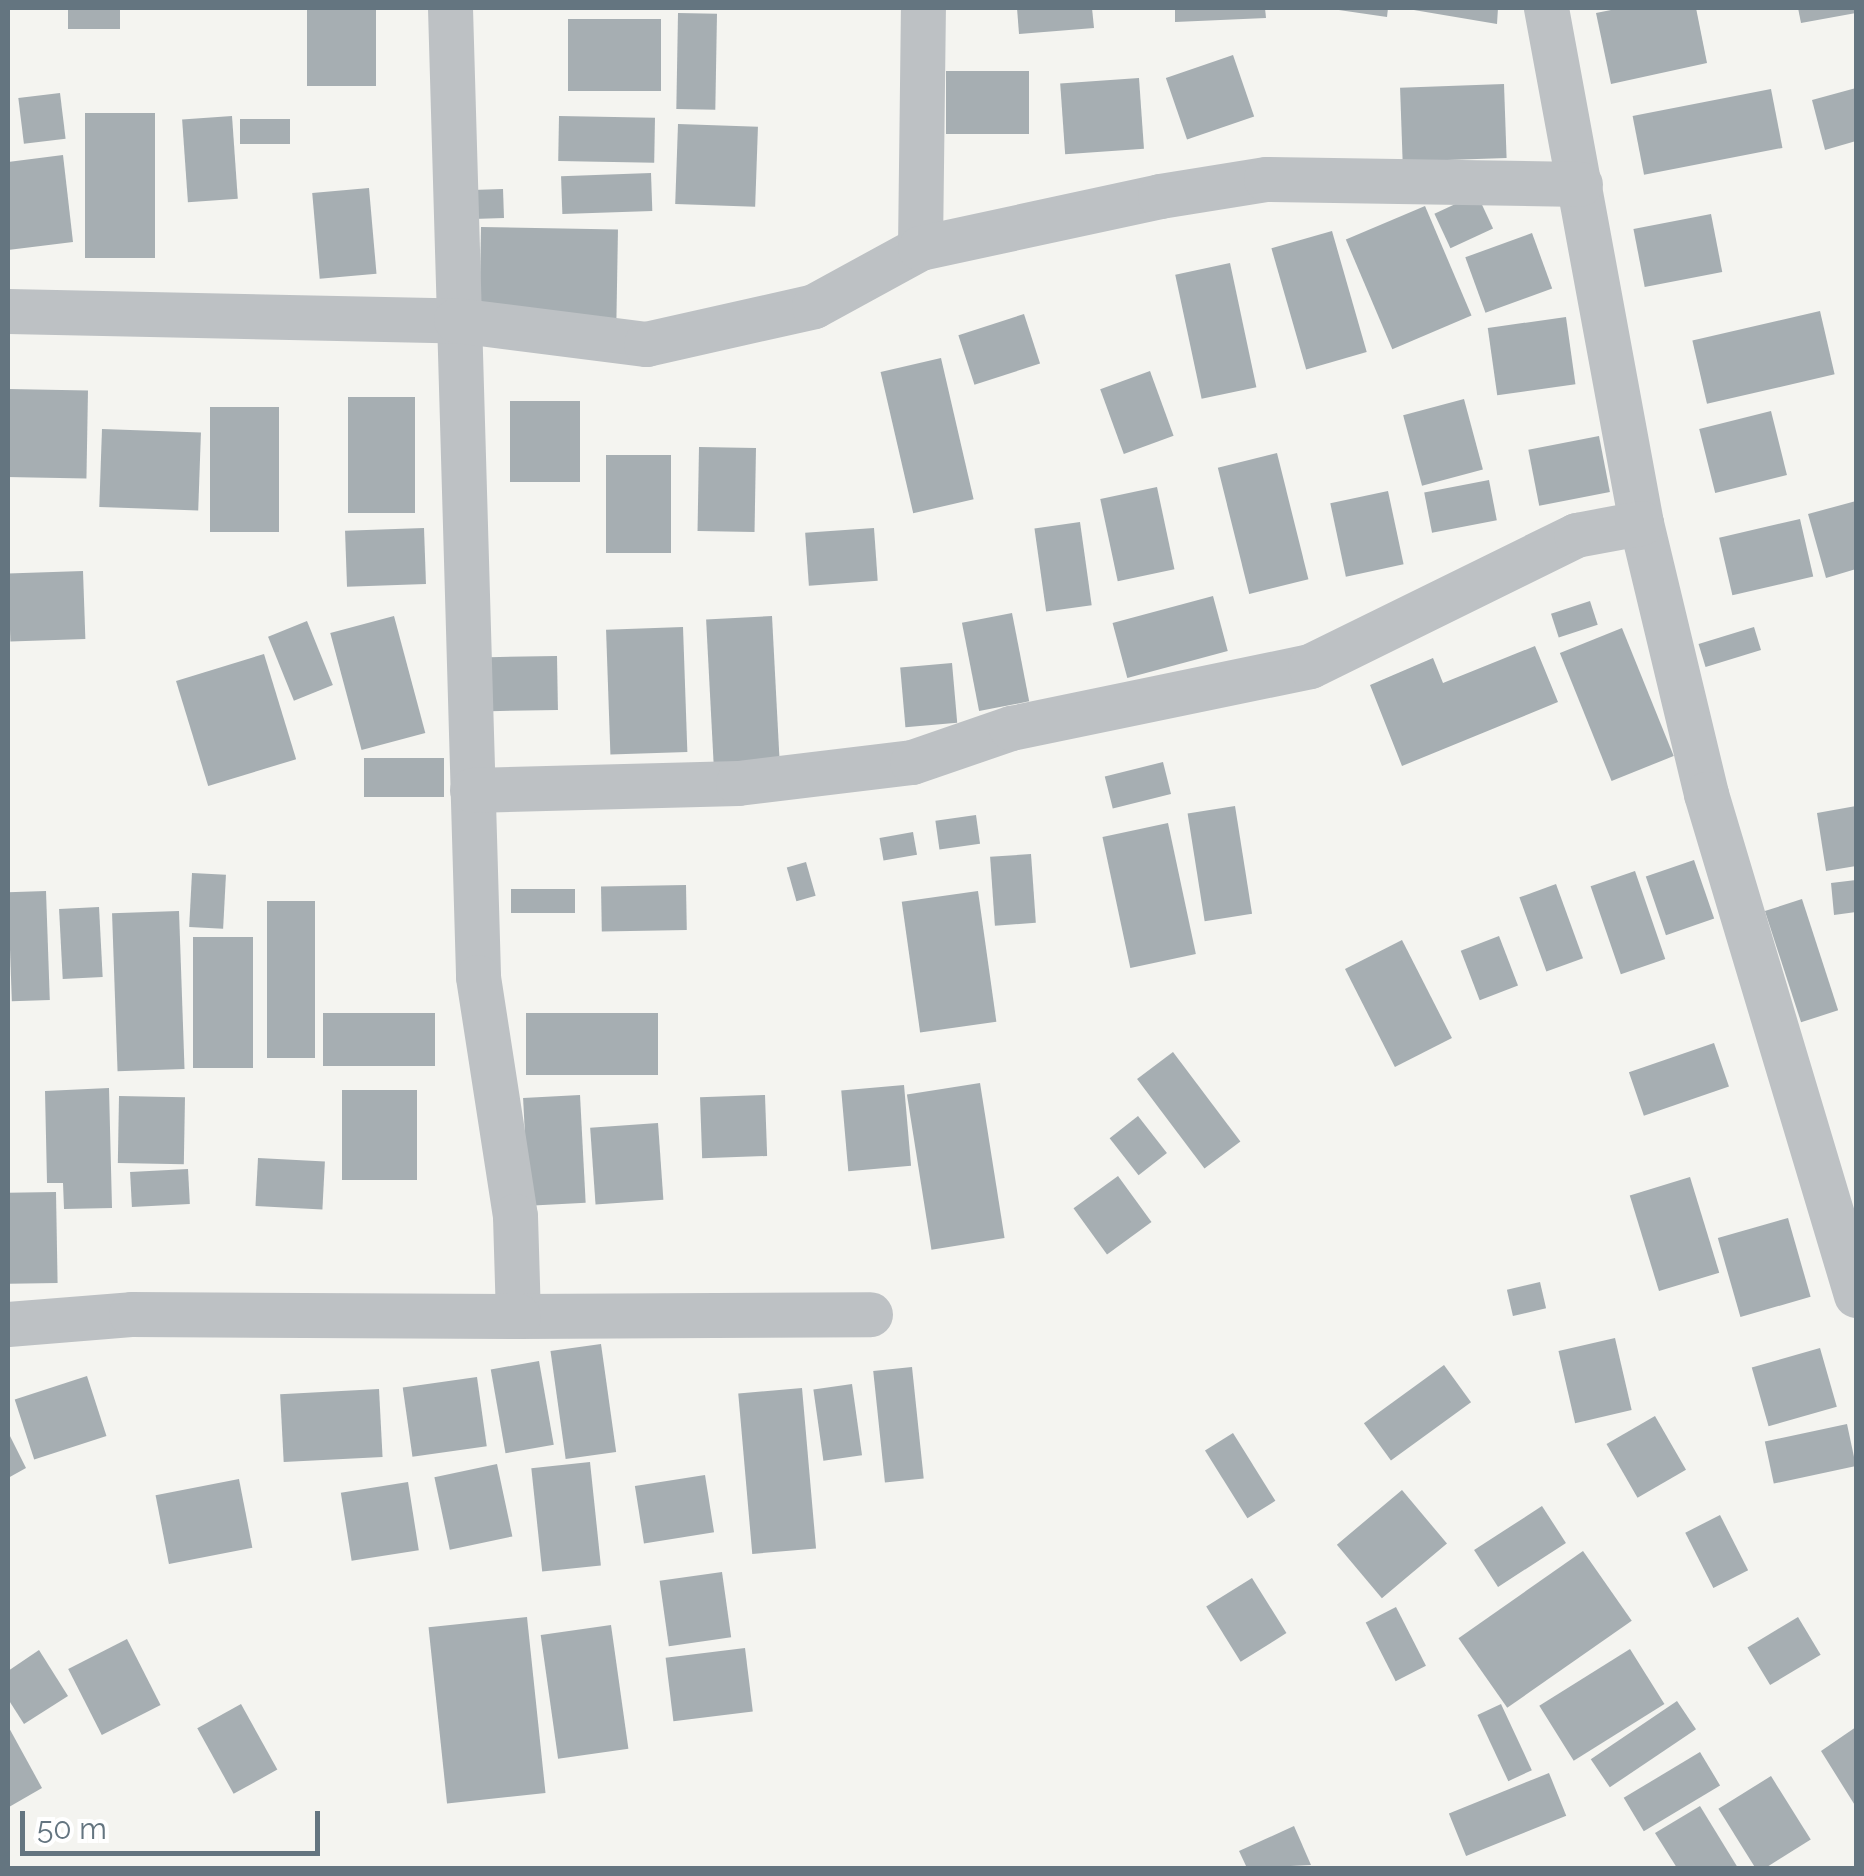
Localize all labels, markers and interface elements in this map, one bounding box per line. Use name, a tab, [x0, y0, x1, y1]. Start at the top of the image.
scale bar	[25, 1791, 325, 1853]
text: 50 m	[37, 1811, 107, 1846]

